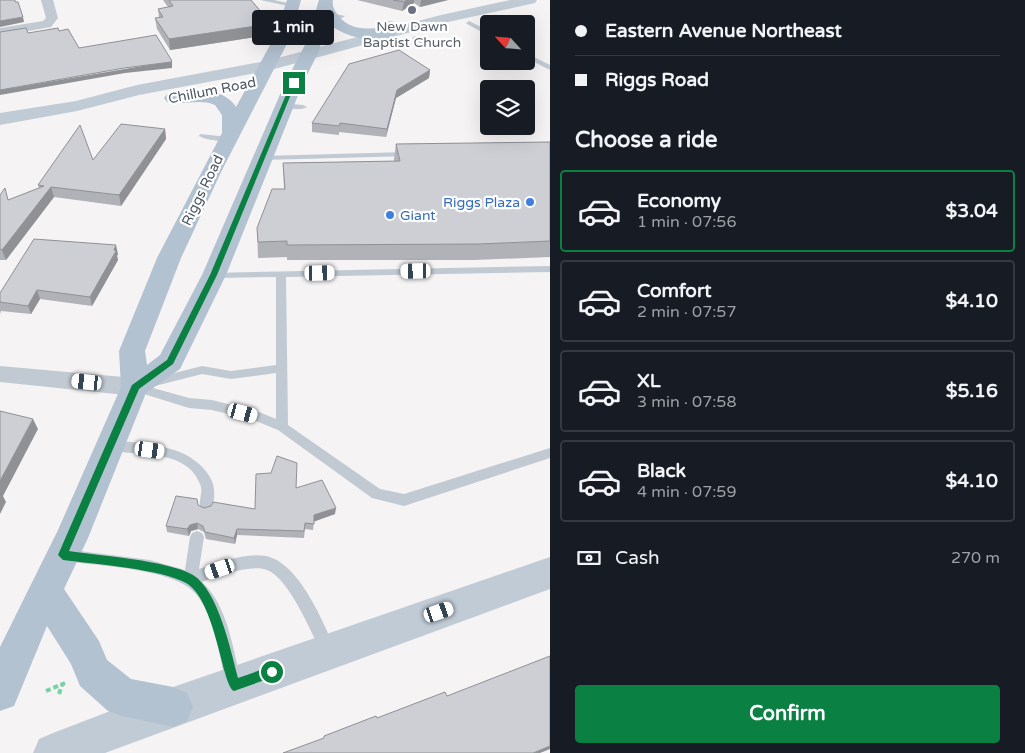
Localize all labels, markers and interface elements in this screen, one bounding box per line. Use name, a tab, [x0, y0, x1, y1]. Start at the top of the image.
marker: New Dawn Baptist Church	[406, 4, 418, 16]
callout: 1 min	[253, 11, 335, 46]
north arrow	[480, 15, 535, 70]
map controls	[480, 15, 535, 135]
text: 1 min	[272, 17, 314, 37]
place label: New Dawn Baptist Church	[363, 18, 461, 51]
text: Eastern Avenue Northeast	[605, 20, 842, 42]
text: Riggs Road	[605, 69, 709, 91]
route end	[283, 72, 305, 94]
street label: Chillum Road	[167, 74, 257, 107]
button: layers	[480, 80, 535, 135]
text: Choose a ride	[575, 127, 718, 153]
street label: Riggs Road	[178, 152, 227, 228]
icon: car	[577, 189, 622, 234]
text: Economy	[637, 190, 721, 212]
place label: Riggs Plaza	[443, 194, 520, 211]
marker: Riggs Plaza	[524, 196, 536, 208]
text: $3.04	[946, 200, 998, 222]
place label: Giant	[400, 207, 436, 224]
marker: Giant	[384, 209, 396, 221]
text: 1 min · 07:56	[637, 212, 736, 232]
car	[400, 263, 431, 279]
car	[304, 265, 335, 281]
icon: car	[577, 279, 622, 324]
text: Comfort	[637, 280, 711, 302]
text: $4.10	[946, 290, 998, 312]
text: 2 min · 07:57	[637, 302, 736, 322]
icon: car	[577, 369, 622, 414]
text: XL	[637, 370, 661, 392]
car	[71, 373, 102, 391]
text: $5.16	[946, 380, 998, 402]
text: 3 min · 07:58	[637, 392, 736, 412]
car	[226, 402, 259, 424]
car	[134, 440, 165, 460]
icon: car	[577, 459, 622, 504]
text: Black	[637, 460, 686, 482]
text: $4.10	[946, 470, 998, 492]
text: 4 min · 07:59	[637, 482, 736, 502]
icon: cash	[575, 544, 603, 572]
text: Cash	[615, 547, 660, 569]
text: 270 m	[951, 548, 1000, 568]
car	[203, 557, 236, 581]
car	[422, 600, 455, 624]
route start	[261, 661, 283, 683]
button: Confirm	[575, 685, 1000, 743]

